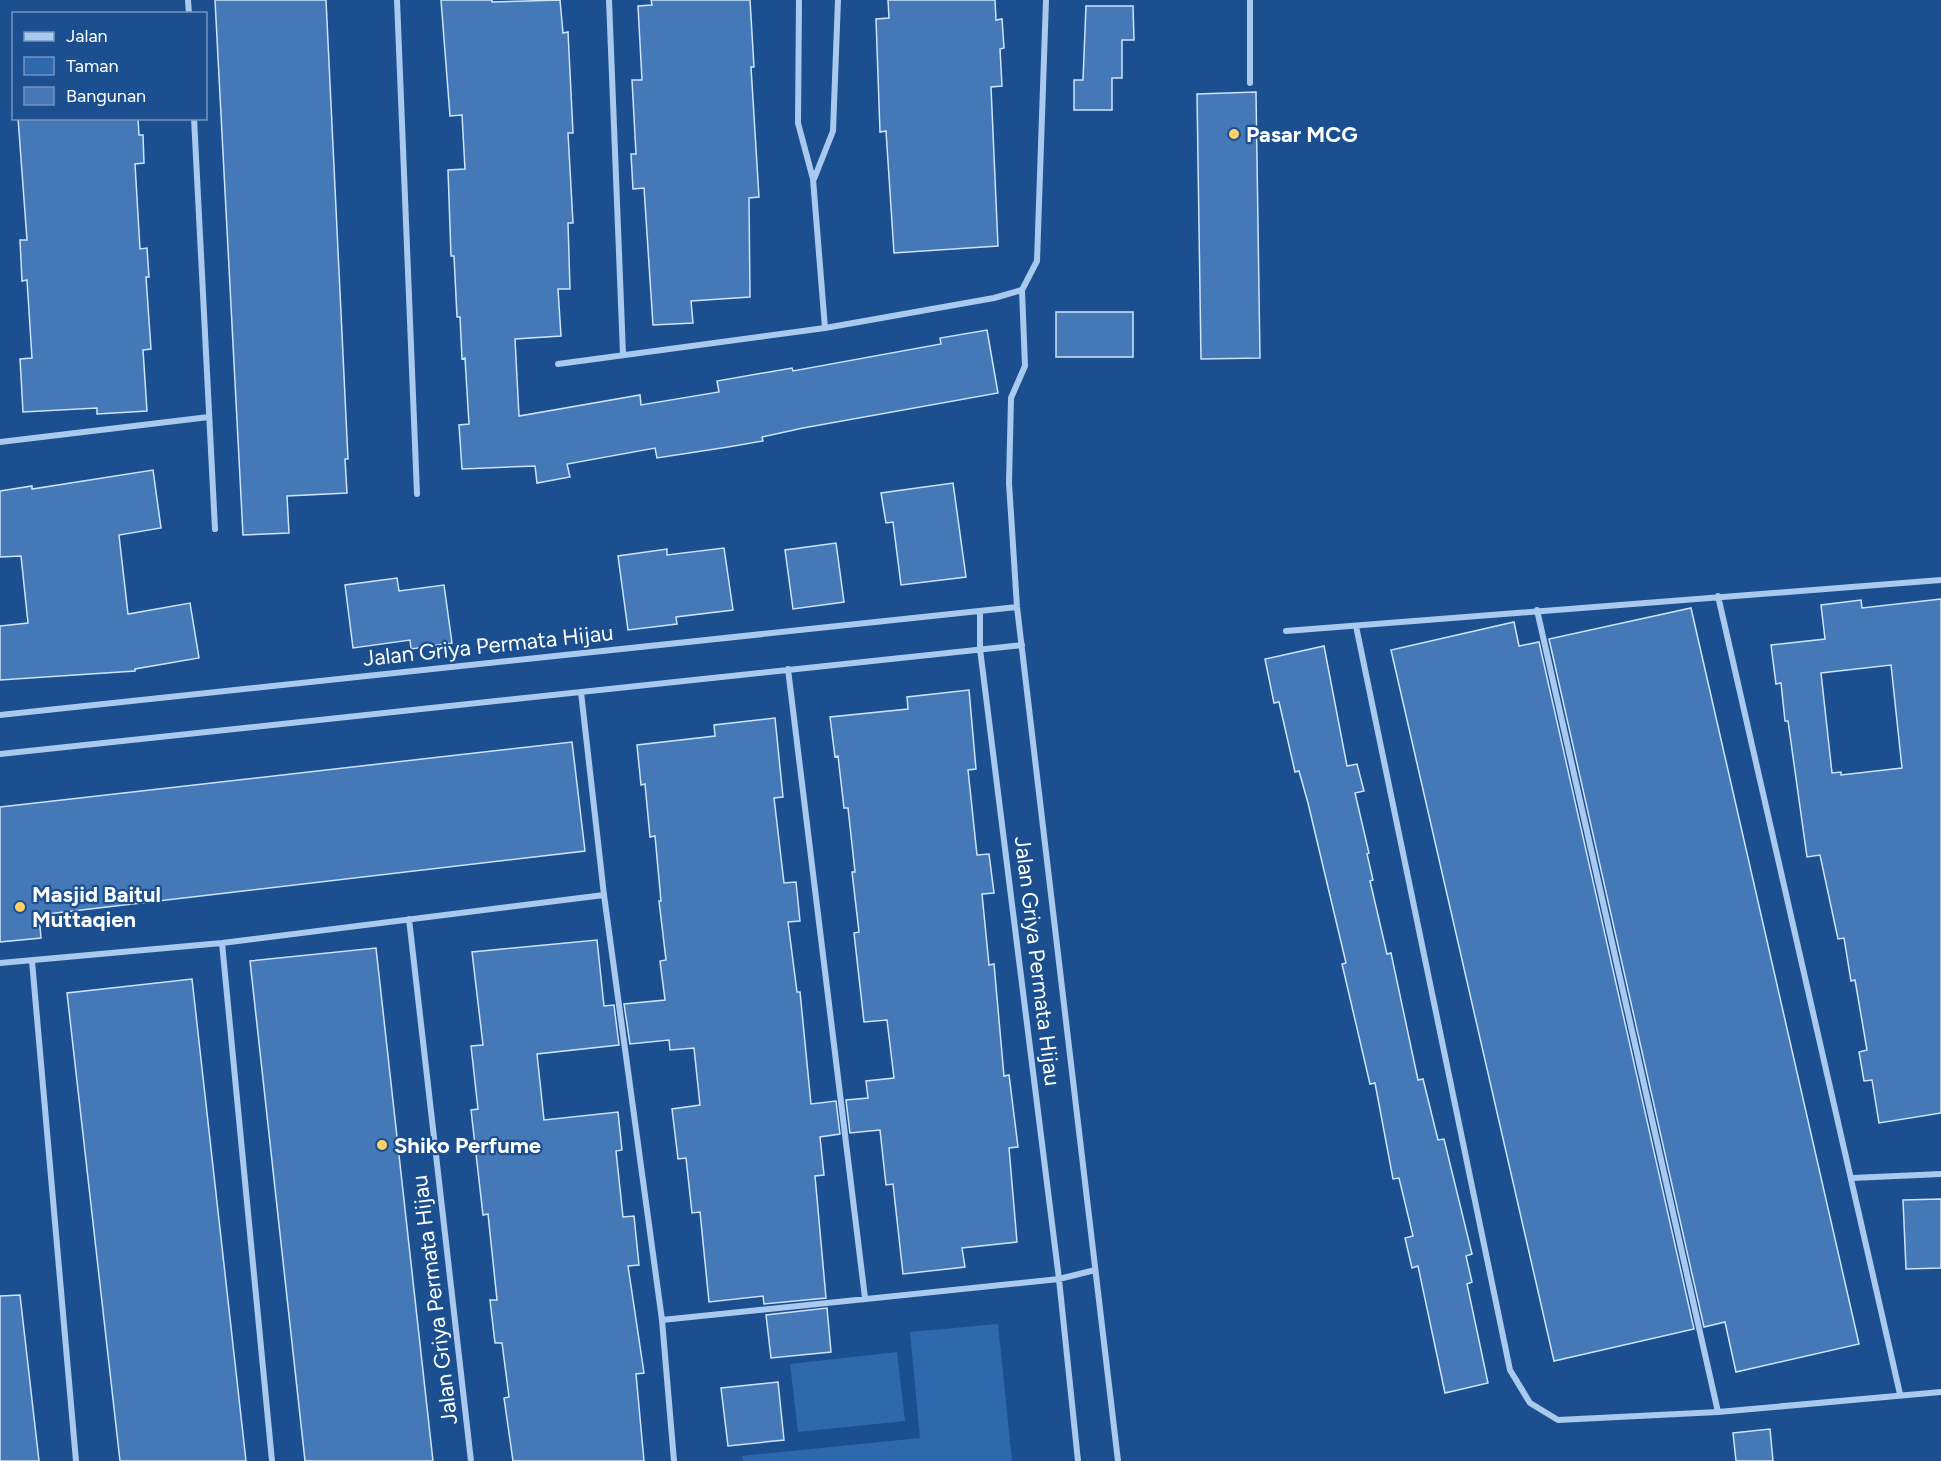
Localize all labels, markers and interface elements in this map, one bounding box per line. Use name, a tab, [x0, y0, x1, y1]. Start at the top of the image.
legend	[12, 12, 207, 120]
text: Jalan	[66, 25, 108, 47]
text: Taman	[66, 55, 119, 77]
text: Bangunan	[66, 85, 146, 107]
place label: Pasar MCG	[1246, 121, 1357, 148]
marker: Pasar MCG	[1227, 127, 1241, 141]
street label: Jalan Griya Permata Hijau	[362, 619, 614, 672]
street label: Jalan Griya Permata Hijau	[1009, 835, 1066, 1087]
place label: Masjid Baitul Muttaqien	[32, 881, 161, 933]
marker: Masjid Baitul Muttaqien	[13, 900, 27, 914]
place label: Shiko Perfume	[394, 1132, 541, 1159]
marker: Shiko Perfume	[375, 1138, 389, 1152]
street label: Jalan Griya Permata Hijau	[406, 1174, 463, 1426]

